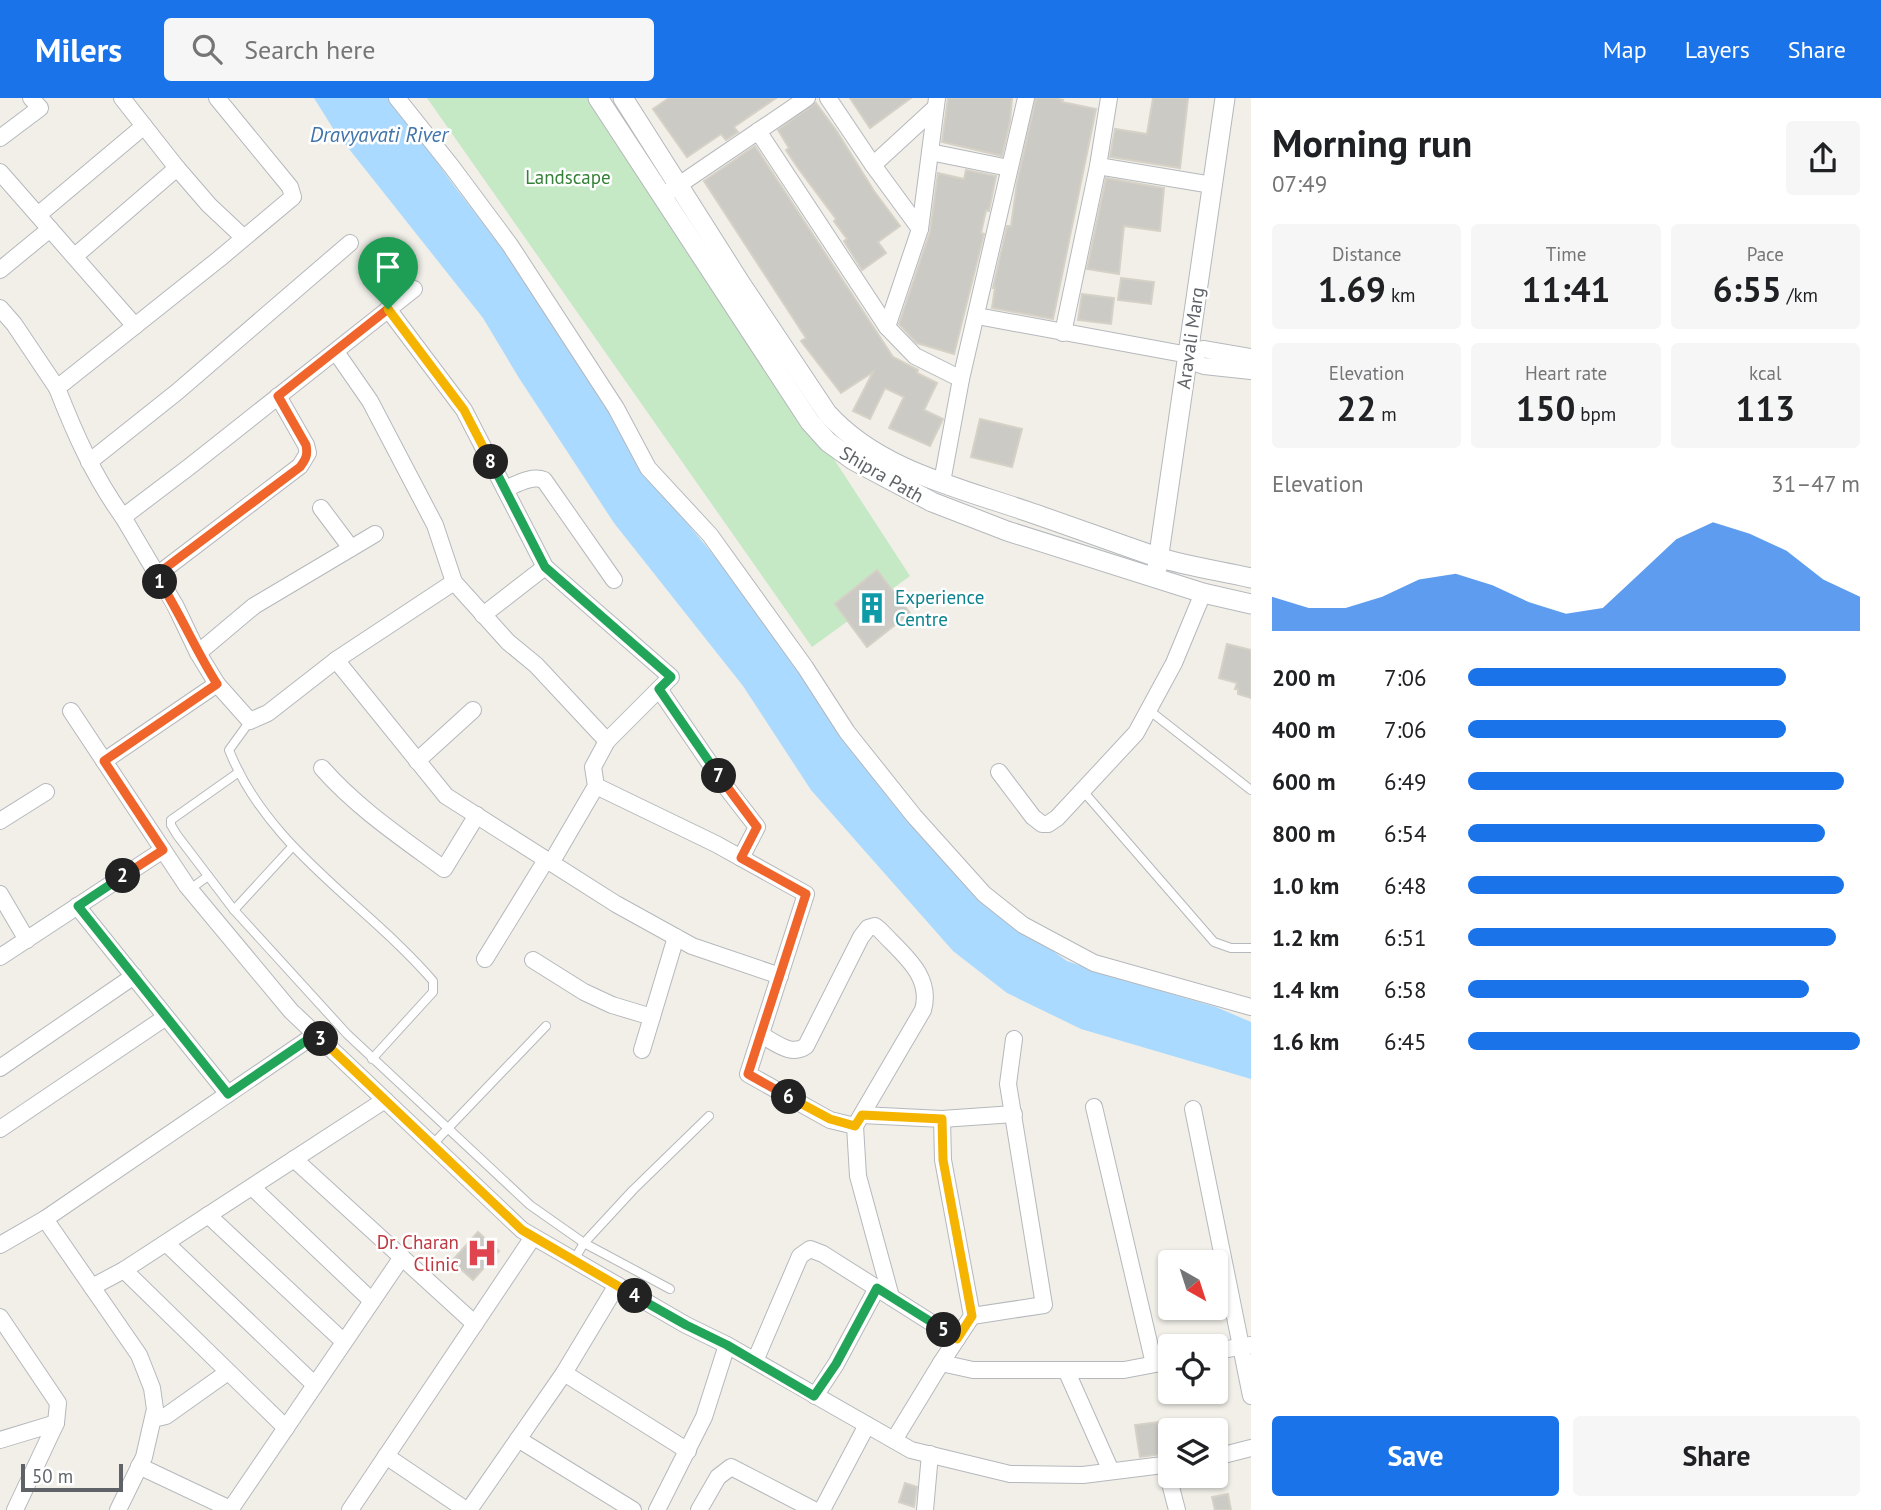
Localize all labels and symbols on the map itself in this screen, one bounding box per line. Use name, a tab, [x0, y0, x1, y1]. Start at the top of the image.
water label: Dravyavati River	[310, 121, 450, 148]
park label: Landscape	[525, 165, 611, 189]
pin	[358, 237, 418, 309]
street label: Aravali Marg	[1171, 286, 1209, 390]
street label: Shipra Path	[836, 440, 928, 508]
pin: 8	[474, 444, 508, 480]
pin: 1	[142, 564, 178, 600]
place label: Experience Centre	[895, 585, 984, 631]
building icon: Experience Centre	[855, 591, 889, 625]
pin: 7	[702, 758, 736, 794]
pin: 2	[106, 858, 140, 894]
pin: 3	[304, 1021, 338, 1056]
pin: 6	[772, 1080, 806, 1114]
place label: Dr. Charan Clinic	[377, 1230, 459, 1276]
hospital icon: Dr. Charan Clinic	[465, 1236, 499, 1270]
north arrow	[1158, 1250, 1228, 1320]
pin: 4	[618, 1278, 652, 1314]
pin: 5	[926, 1312, 962, 1348]
scale bar	[21, 1461, 122, 1493]

